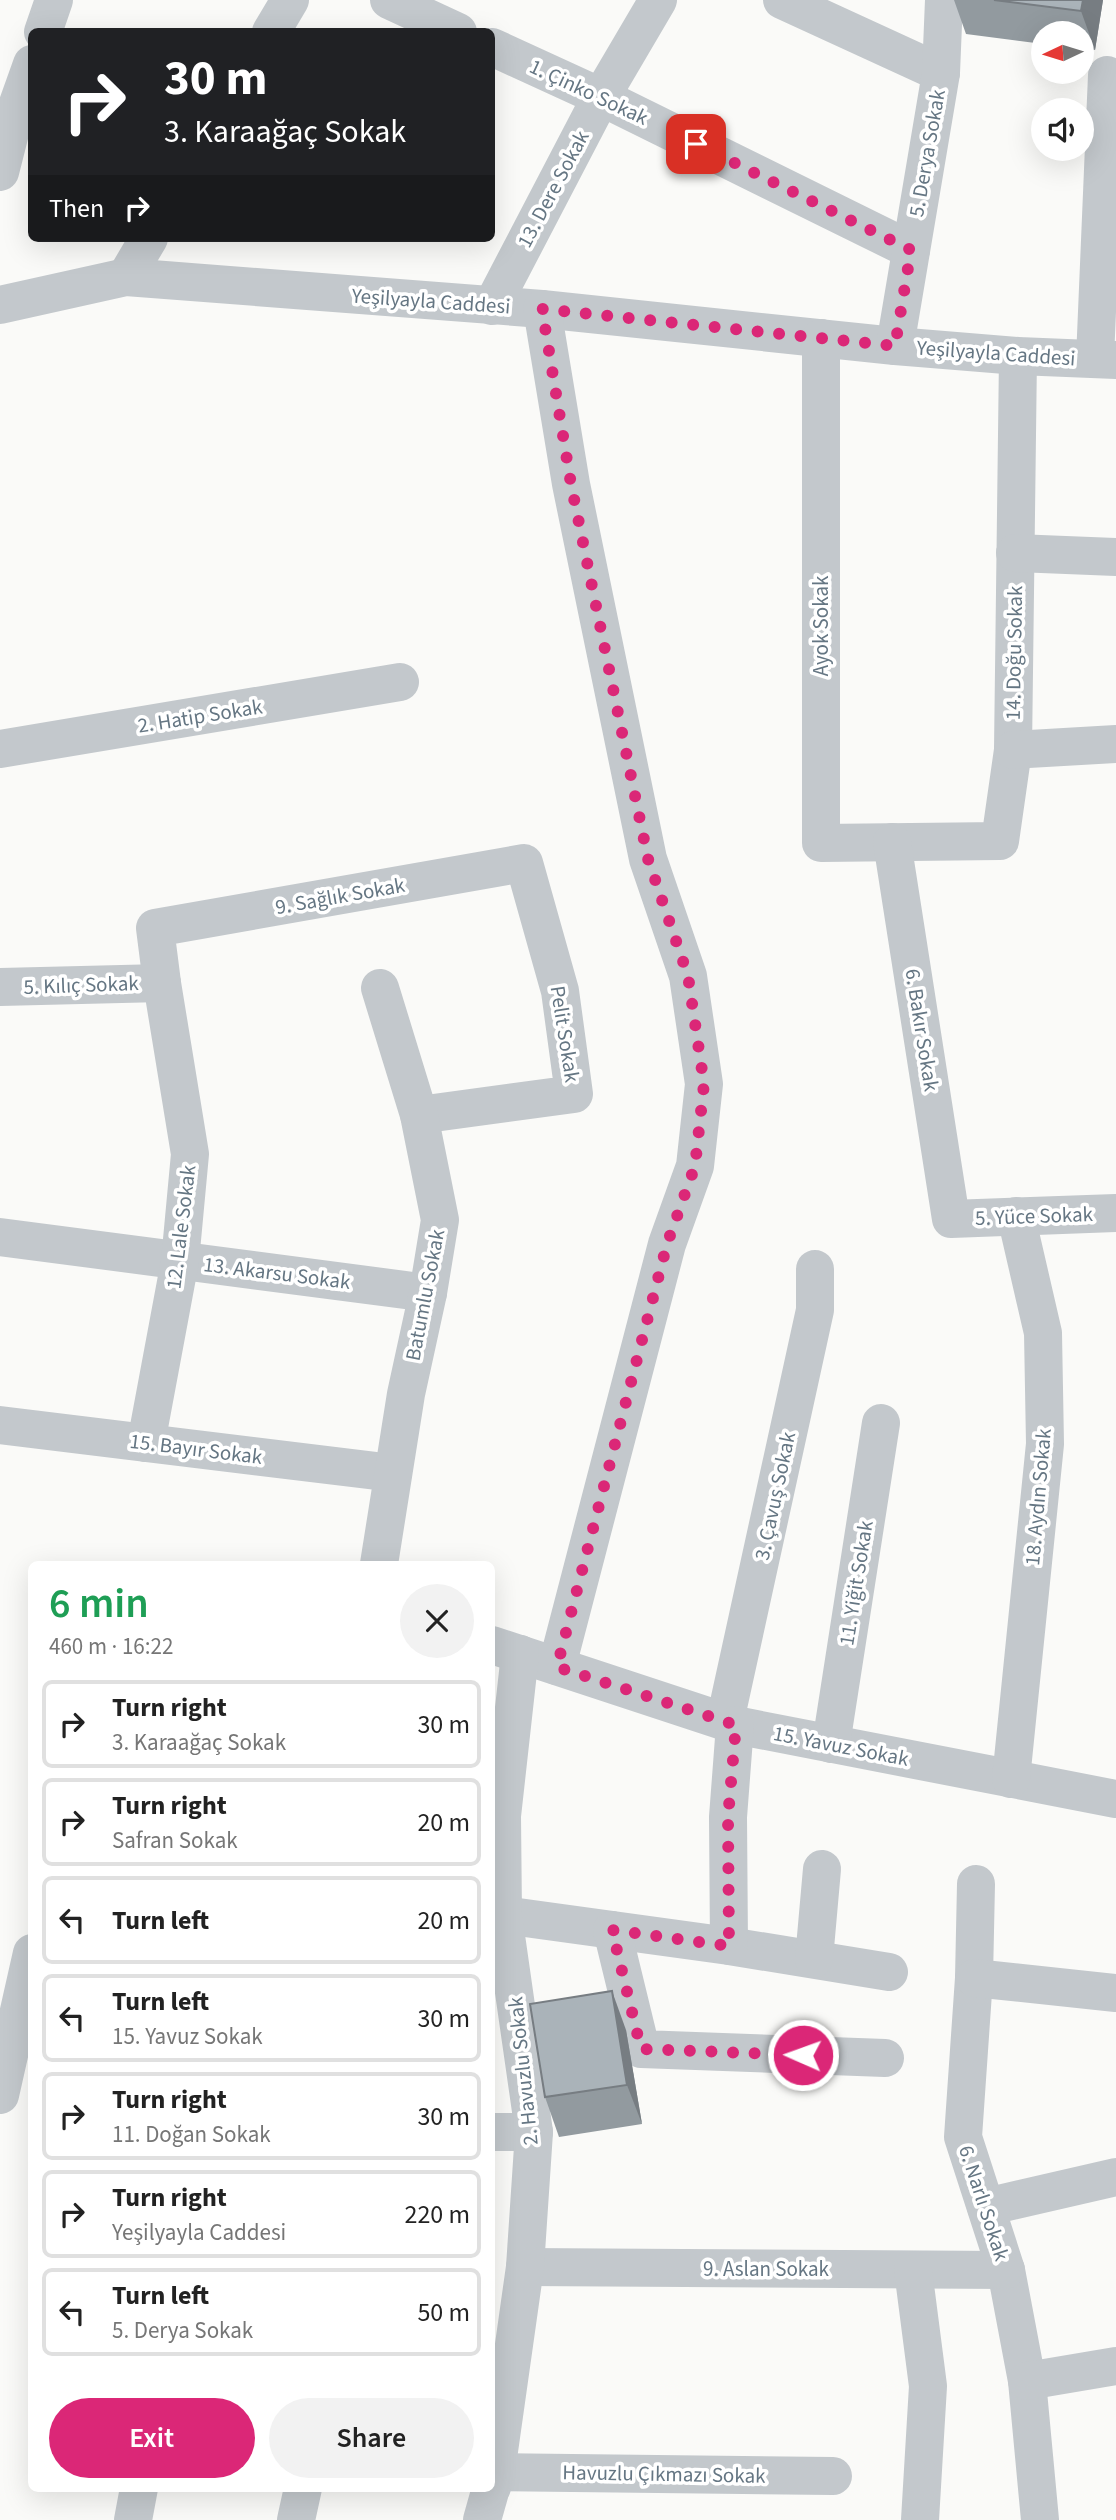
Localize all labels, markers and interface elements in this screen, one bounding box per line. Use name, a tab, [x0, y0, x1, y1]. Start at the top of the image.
north arrow	[1031, 21, 1094, 84]
map controls	[1031, 21, 1094, 161]
text: 30 m	[164, 44, 268, 114]
street label: 1. Çinko Sokak	[525, 51, 654, 133]
icon: right	[49, 56, 140, 147]
street label: 5. Derya Sokak	[901, 86, 953, 219]
button: sound	[1031, 98, 1094, 161]
text: 3. Karaağaç Sokak	[164, 109, 406, 155]
pin	[666, 114, 726, 174]
street label: 13. Dere Sokak	[509, 124, 597, 253]
icon: arrive	[677, 125, 715, 163]
icon: right	[118, 189, 156, 227]
text: Then	[49, 190, 104, 227]
street label: Yeşilyayla Caddesi	[350, 280, 511, 322]
street label: Yeşilyayla Caddesi	[915, 332, 1076, 374]
street label: Ayok Sokak	[806, 575, 836, 676]
street label: 14. Doğu Sokak	[998, 585, 1030, 721]
street label: 2. Hatip Sokak	[136, 691, 265, 741]
street label: 9. Sağlık Sokak	[273, 870, 408, 922]
street label: 6. Bakır Sokak	[898, 967, 947, 1094]
street label: 5. Kılıç Sokak	[23, 968, 140, 1002]
street label: Pelit Sokak	[543, 984, 588, 1085]
street label: 12. Lale Sokak	[159, 1163, 204, 1291]
street label: 5. Yüce Sokak	[974, 1199, 1094, 1233]
street label: Batumlu Sokak	[398, 1226, 453, 1363]
street label: 13. Akarsu Sokak	[202, 1249, 353, 1297]
street label: 15. Bayır Sokak	[128, 1426, 265, 1472]
street label: 18. Aydın Sokak	[1017, 1427, 1059, 1567]
street label: 3. Çavuş Sokak	[747, 1429, 803, 1563]
street label: 11. Yiğit Sokak	[831, 1518, 881, 1648]
text: 6 min	[49, 1574, 149, 1634]
button: close	[400, 1584, 474, 1658]
text: 460 m · 16:22	[49, 1630, 173, 1663]
text: Turn right	[112, 1689, 227, 1726]
icon: right	[53, 1705, 91, 1743]
text: 30 m	[417, 1706, 470, 1743]
street label: 15. Yavuz Sokak	[771, 1718, 912, 1774]
text: 3. Karaağaç Sokak	[112, 1726, 286, 1759]
text: Turn right	[112, 1787, 227, 1824]
icon: right	[53, 1803, 91, 1841]
text: 20 m	[417, 1804, 470, 1841]
text: Safran Sokak	[112, 1824, 238, 1857]
icon: left	[53, 1901, 91, 1939]
text: Turn left	[112, 1902, 209, 1939]
text: 20 m	[417, 1902, 470, 1939]
text: Turn left	[112, 1983, 209, 2020]
street label: 2. Havuzlu Sokak	[500, 1995, 546, 2147]
icon: left	[53, 1999, 91, 2037]
text: 30 m	[417, 2000, 470, 2037]
position arrow	[766, 2018, 840, 2092]
text: 15. Yavuz Sokak	[112, 2020, 263, 2053]
text: Turn right	[112, 2081, 227, 2118]
icon: right	[53, 2097, 91, 2135]
text: 30 m	[417, 2098, 470, 2135]
text: 11. Doğan Sokak	[112, 2118, 271, 2151]
street label: 6. Narlı Sokak	[951, 2141, 1017, 2265]
text: Turn right	[112, 2179, 227, 2216]
icon: right	[53, 2195, 91, 2233]
text: 220 m	[404, 2196, 470, 2233]
text: Yeşilyayla Caddesi	[112, 2216, 286, 2249]
street label: 9. Aslan Sokak	[703, 2254, 830, 2284]
text: Turn left	[112, 2277, 209, 2314]
icon: left	[53, 2293, 91, 2331]
text: 50 m	[417, 2294, 470, 2331]
text: 5. Derya Sokak	[112, 2314, 253, 2347]
button: Exit	[49, 2398, 255, 2478]
button: Share	[269, 2398, 474, 2478]
street label: Havuzlu Çıkmazı Sokak	[562, 2457, 766, 2491]

